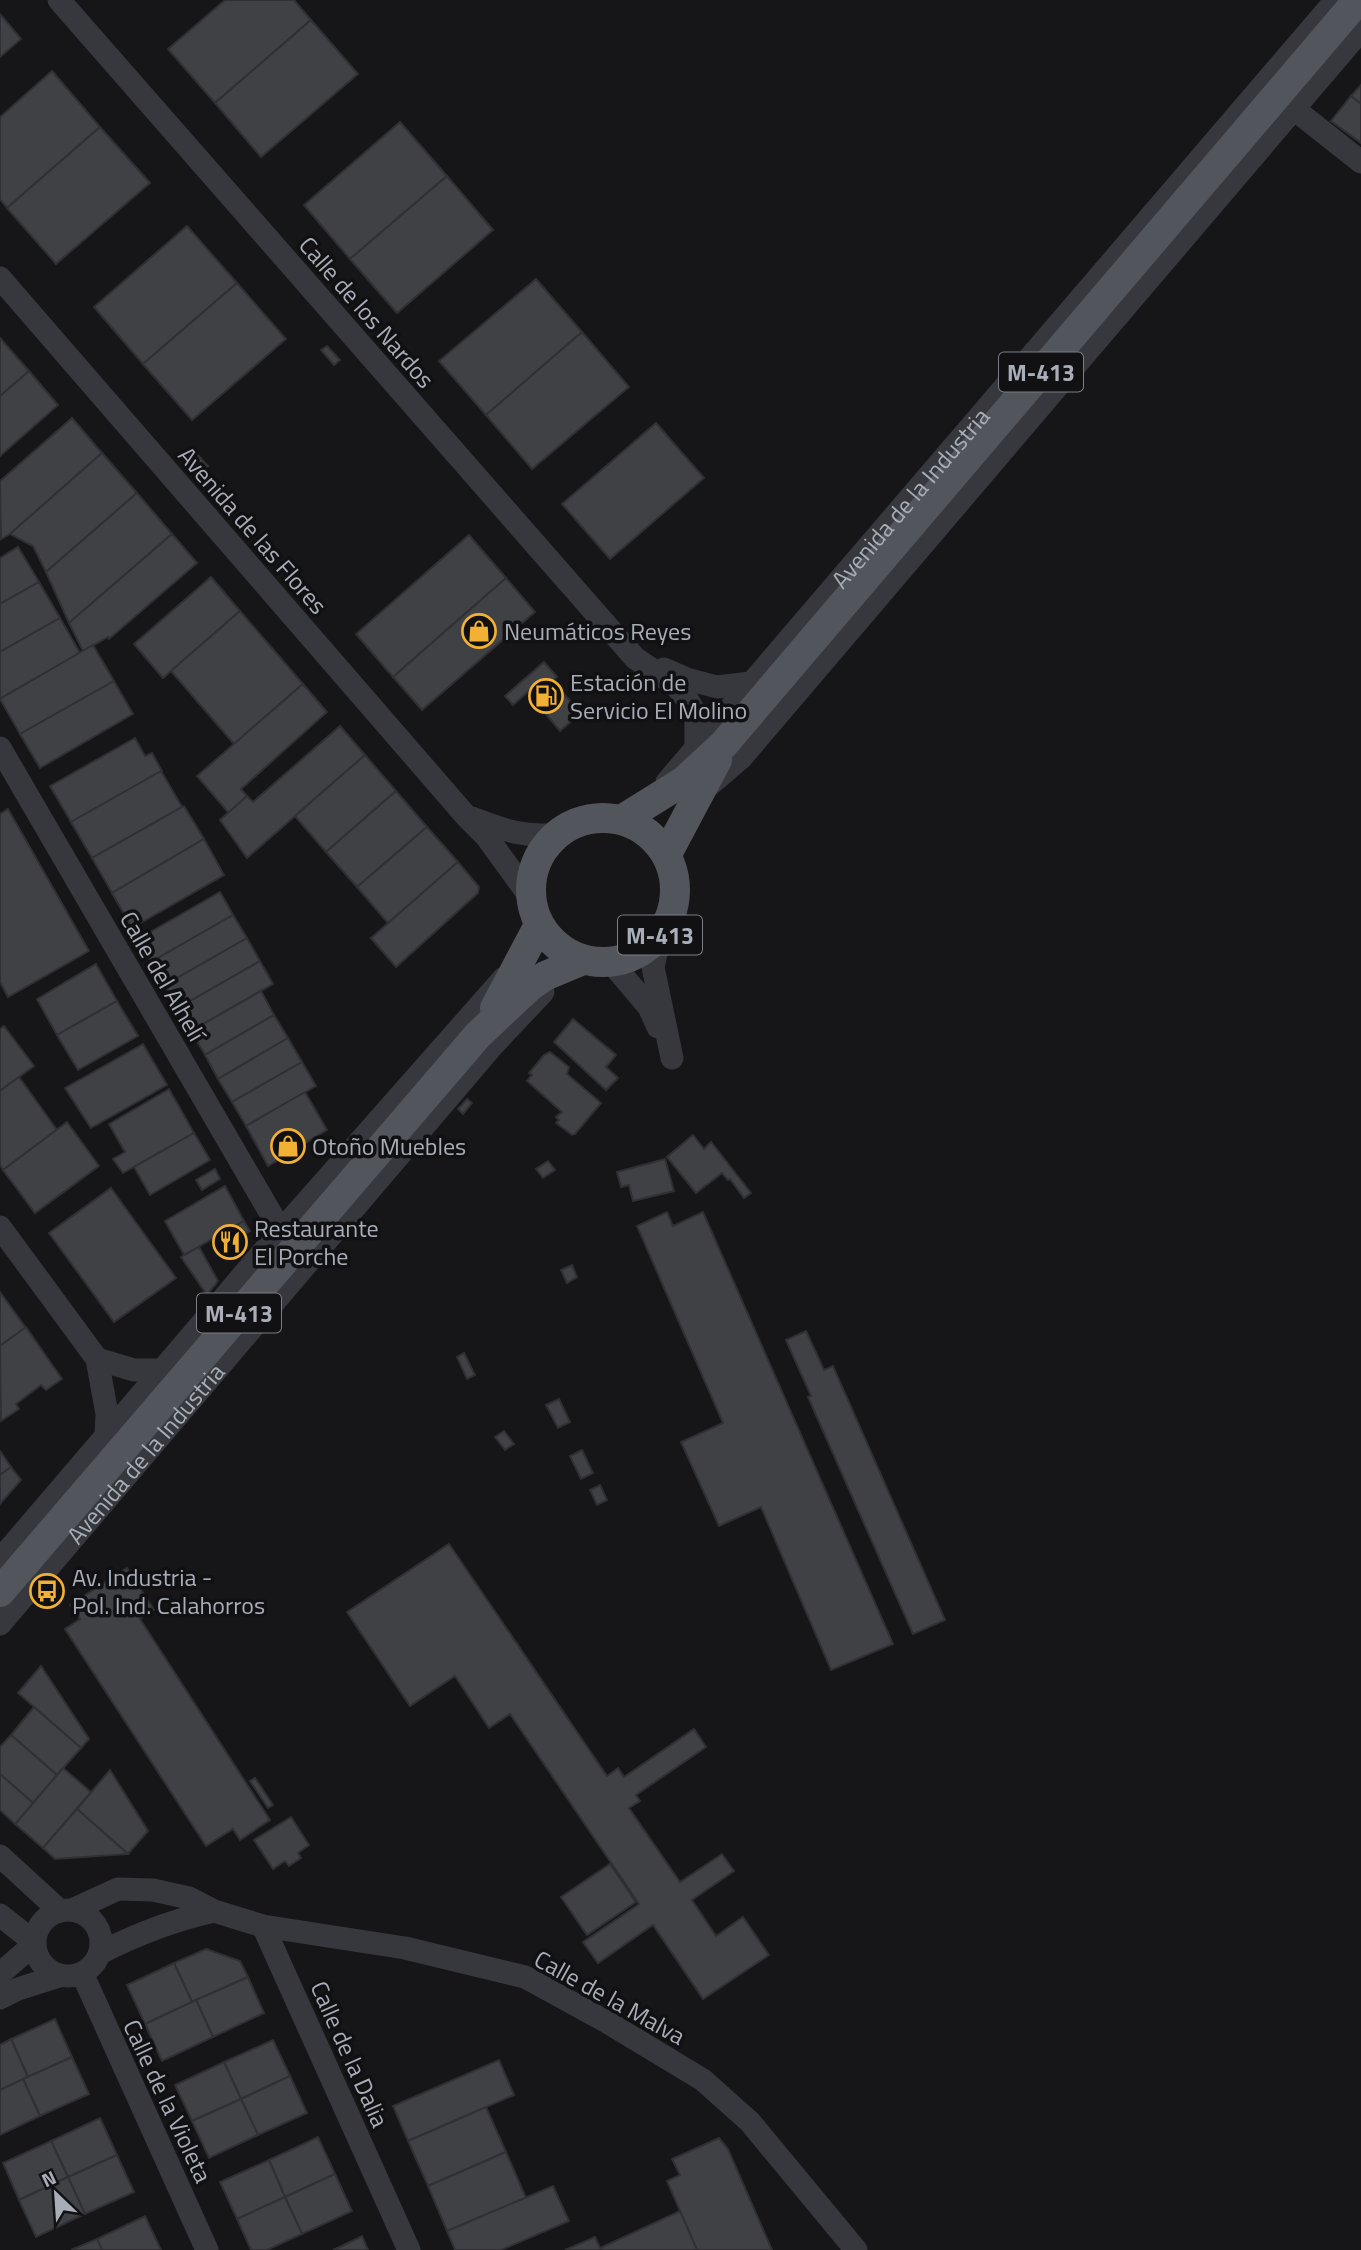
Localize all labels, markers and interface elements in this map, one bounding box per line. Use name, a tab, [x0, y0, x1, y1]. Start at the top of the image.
street label: Calle de los Nardos	[291, 228, 443, 396]
road number: M-413	[999, 352, 1083, 392]
street label: Avenida de la Industria	[822, 400, 998, 596]
street label: Avenida de las Flores	[170, 438, 336, 622]
shop icon: Neumáticos Reyes	[460, 612, 498, 650]
place label: Neumáticos Reyes	[504, 613, 691, 649]
place label: Estación de Servicio El Molino	[570, 664, 747, 728]
fuel station icon: Estación de Servicio El Molino	[527, 677, 565, 715]
street label: Calle del Alhelí	[111, 904, 216, 1049]
road number: M-413	[618, 916, 702, 954]
shop icon: Otoño Muebles	[269, 1127, 307, 1165]
place label: Otoño Muebles	[312, 1128, 466, 1164]
place label: Restaurante El Porche	[254, 1210, 379, 1274]
restaurant icon: Restaurante El Porche	[211, 1223, 249, 1261]
road number: M-413	[197, 1294, 281, 1332]
street label: Avenida de la Industria	[58, 1355, 233, 1552]
place label: Av. Industria - Pol. Ind. Calahorros	[72, 1559, 265, 1623]
bus stop icon: Av. Industria - Pol. Ind. Calahorros	[28, 1572, 66, 1610]
street label: Calle de la Malva	[528, 1941, 692, 2053]
street label: Calle de la Dalia	[302, 1975, 398, 2133]
street label: Calle de la Violeta	[114, 2013, 222, 2189]
north arrow	[21, 2159, 91, 2229]
text: N	[37, 2162, 61, 2194]

